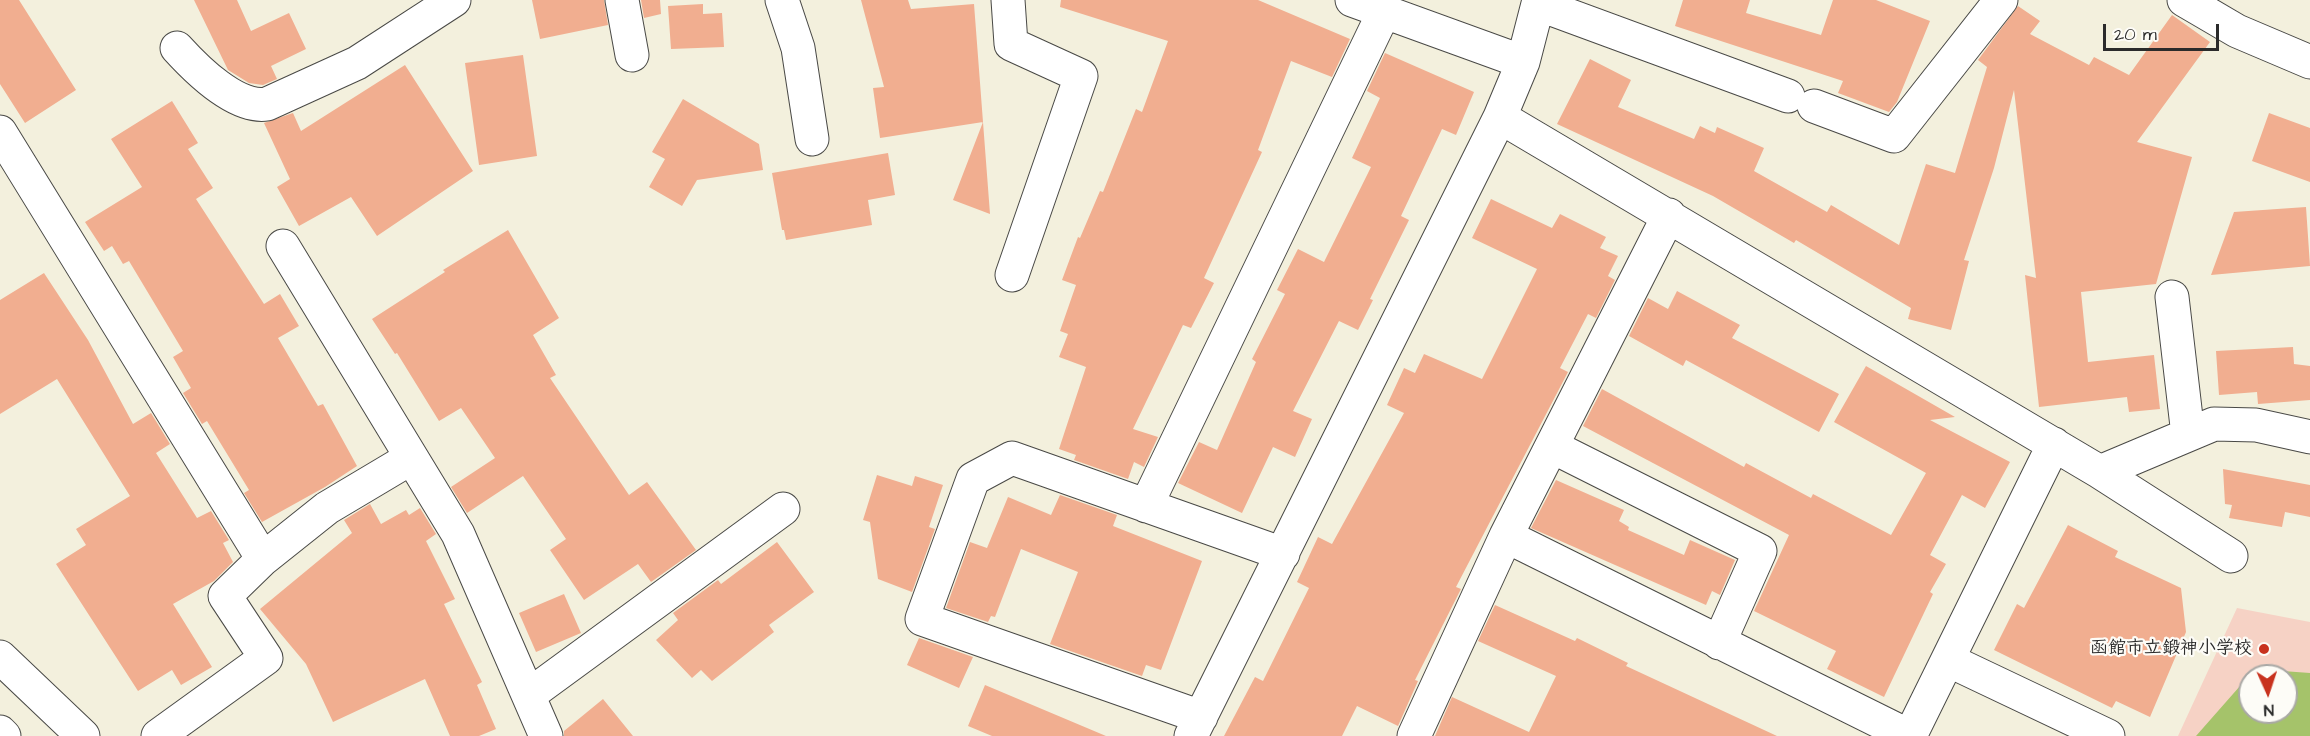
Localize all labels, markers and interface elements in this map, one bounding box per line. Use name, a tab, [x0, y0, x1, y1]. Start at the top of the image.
scale bar	[2106, 12, 2222, 50]
text: 20 m	[2114, 22, 2157, 47]
place label: 函館市立鍛神小学校	[2090, 638, 2252, 660]
marker: 函館市立鍛神小学校	[2257, 642, 2271, 656]
north arrow	[2238, 664, 2298, 724]
text: N	[2263, 699, 2274, 721]

